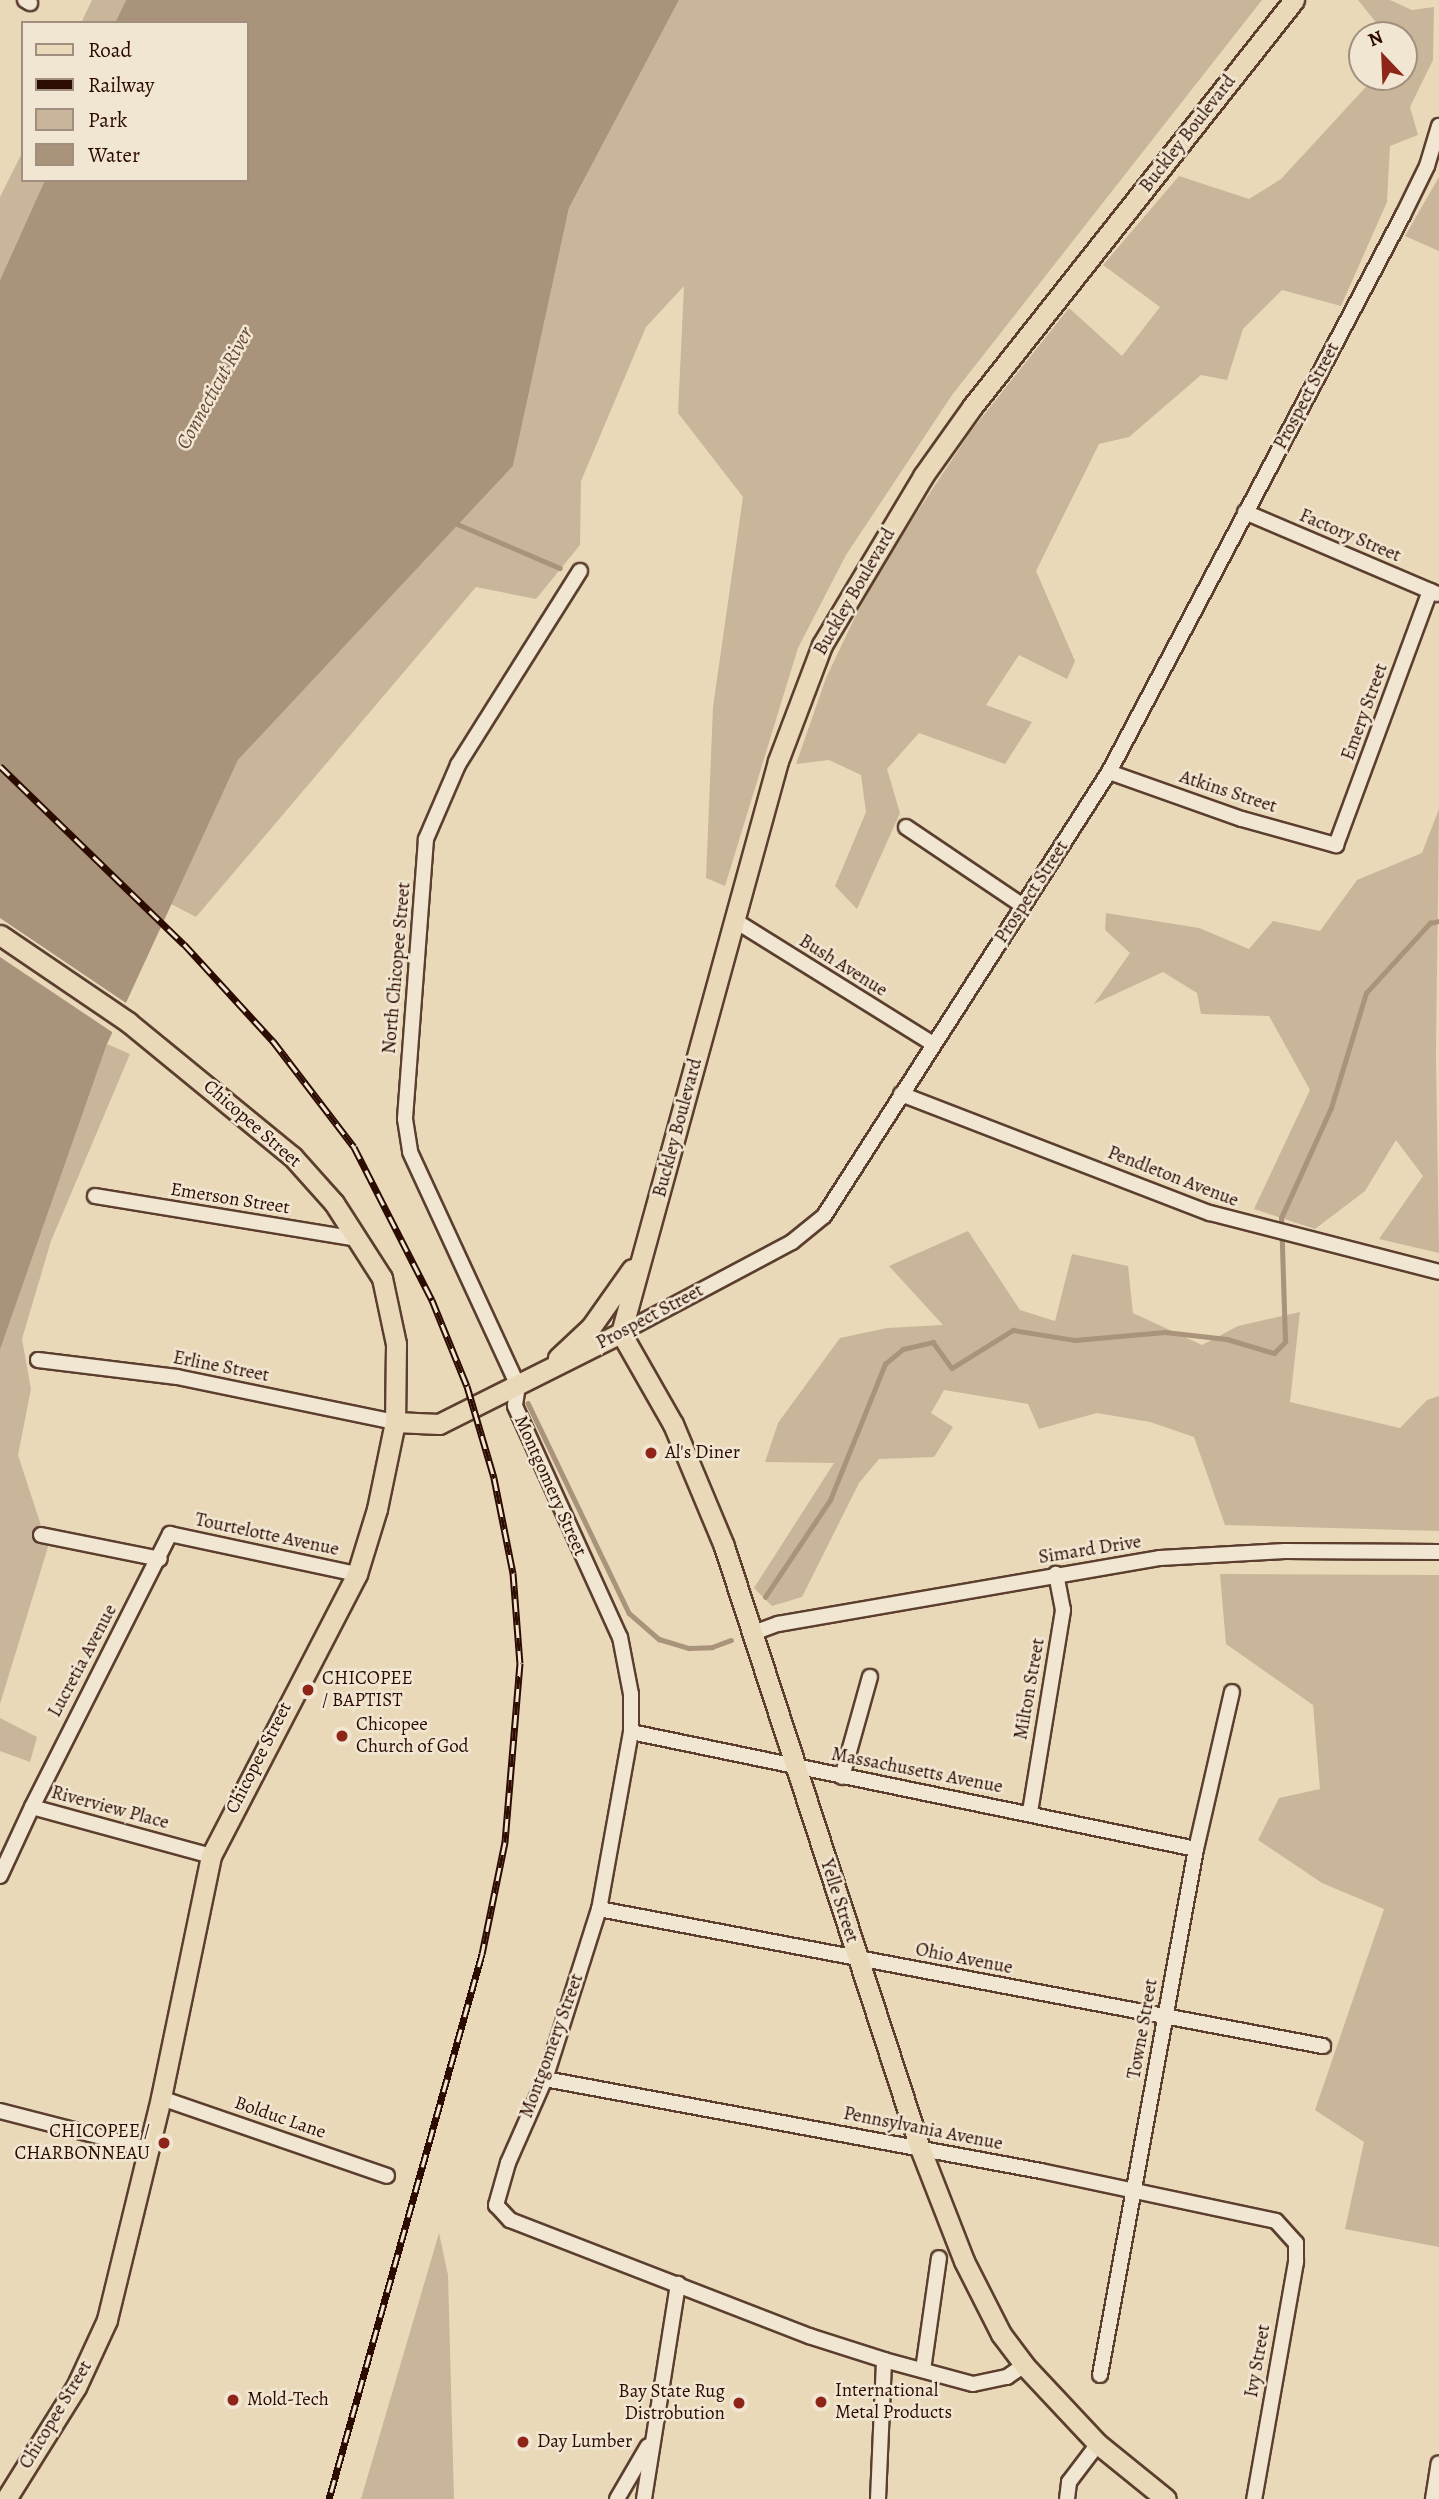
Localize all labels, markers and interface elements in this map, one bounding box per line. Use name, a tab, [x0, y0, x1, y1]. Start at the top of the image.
legend	[21, 21, 248, 182]
north arrow	[1348, 21, 1418, 91]
text: N	[1364, 24, 1387, 53]
text: Road	[88, 36, 132, 64]
text: Railway	[88, 71, 154, 99]
street label: Buckley Boulevard	[1135, 71, 1241, 197]
text: Park	[88, 106, 127, 134]
text: Water	[88, 141, 140, 169]
water label: Connecticut River	[170, 323, 258, 453]
street label: Prospect Street	[1269, 339, 1345, 453]
street label: Factory Street	[1296, 504, 1404, 568]
street label: Buckley Boulevard	[809, 524, 901, 660]
street label: Emery Street	[1337, 660, 1393, 764]
street label: Atkins Street	[1177, 766, 1279, 818]
street label: Prospect Street	[990, 836, 1074, 948]
street label: North Chicopee Street	[378, 881, 416, 1055]
street label: Bush Avenue	[795, 930, 891, 1002]
street label: Buckley Boulevard	[649, 1056, 707, 1200]
street label: Chicopee Street	[198, 1075, 306, 1173]
street label: Pendleton Avenue	[1104, 1142, 1242, 1212]
street label: Emerson Street	[169, 1178, 291, 1220]
street label: Prospect Street	[593, 1279, 707, 1355]
street label: Erline Street	[171, 1347, 271, 1387]
street label: Montgomery Street	[509, 1412, 591, 1560]
place label: Al's Diner	[665, 1442, 740, 1464]
marker: Al's Diner	[643, 1445, 659, 1461]
street label: Tourtelotte Avenue	[193, 1509, 341, 1561]
street label: Simard Drive	[1037, 1531, 1143, 1569]
street label: Lucretia Avenue	[44, 1601, 122, 1721]
street label: Milton Street	[1010, 1637, 1050, 1741]
place label: CHICOPEE / BAPTIST	[322, 1668, 413, 1712]
marker: CHICOPEE / BAPTIST	[300, 1682, 316, 1698]
street label: Chicopee Street	[221, 1698, 297, 1818]
place label: Chicopee Church of God	[356, 1714, 469, 1758]
marker: Chicopee Church of God	[334, 1728, 350, 1744]
street label: Massachusetts Avenue	[829, 1743, 1005, 1799]
street label: Riverview Place	[49, 1781, 171, 1835]
street label: Yelle Street	[815, 1856, 863, 1946]
street label: Ohio Avenue	[914, 1938, 1014, 1980]
street label: Montgomery Street	[515, 1971, 589, 2121]
street label: Towne Street	[1123, 1977, 1163, 2081]
street label: Bolduc Lane	[231, 2092, 329, 2144]
street label: Pennsylvania Avenue	[841, 2102, 1005, 2156]
place label: CHICOPEE / CHARBONNEAU	[14, 2121, 150, 2165]
marker: CHICOPEE / CHARBONNEAU	[156, 2135, 172, 2151]
street label: Ivy Street	[1240, 2323, 1276, 2399]
street label: Chicopee Street	[15, 2357, 97, 2473]
place label: International Metal Products	[835, 2380, 952, 2424]
place label: Bay State Rug Distrobution	[618, 2381, 725, 2425]
place label: Mold-Tech	[247, 2389, 329, 2411]
marker: Mold-Tech	[225, 2392, 241, 2408]
marker: International Metal Products	[813, 2394, 829, 2410]
marker: Bay State Rug Distrobution	[731, 2395, 747, 2411]
place label: Day Lumber	[537, 2431, 632, 2453]
marker: Day Lumber	[515, 2434, 531, 2450]

